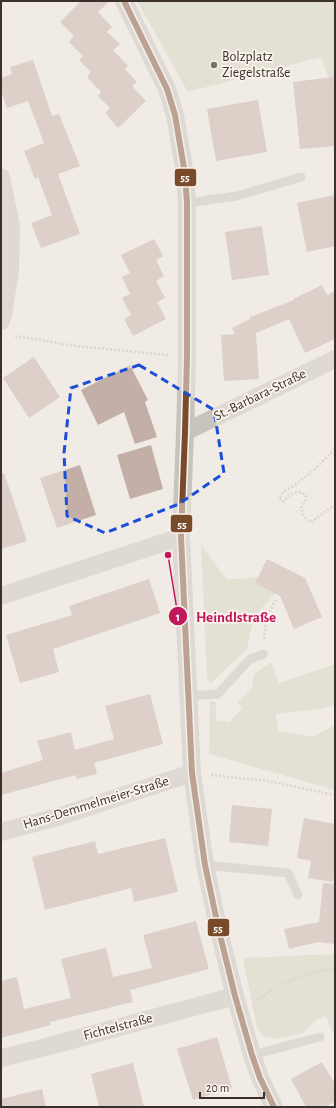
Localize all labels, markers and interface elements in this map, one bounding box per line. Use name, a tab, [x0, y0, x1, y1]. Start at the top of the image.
place label: Bolzplatz Ziegelstraße	[222, 50, 291, 80]
marker: Bolzplatz Ziegelstraße	[209, 60, 219, 70]
line badge: 55	[174, 168, 197, 187]
text: 55	[180, 172, 190, 183]
street label: St.-Barbara-Straße	[212, 367, 308, 423]
line badge: 55	[170, 514, 193, 533]
text: 55	[177, 519, 187, 530]
callout: Heindlstraße	[168, 603, 284, 630]
text: Heindlstraße	[196, 610, 276, 625]
text: 1	[176, 611, 180, 623]
street label: Hans-Demmelmeier-Straße	[21, 774, 171, 832]
line badge: 55	[207, 918, 230, 937]
text: 55	[213, 923, 223, 934]
street label: Fichtelstraße	[82, 1011, 154, 1043]
scale bar	[200, 1074, 264, 1100]
text: 20 m	[206, 1082, 229, 1094]

